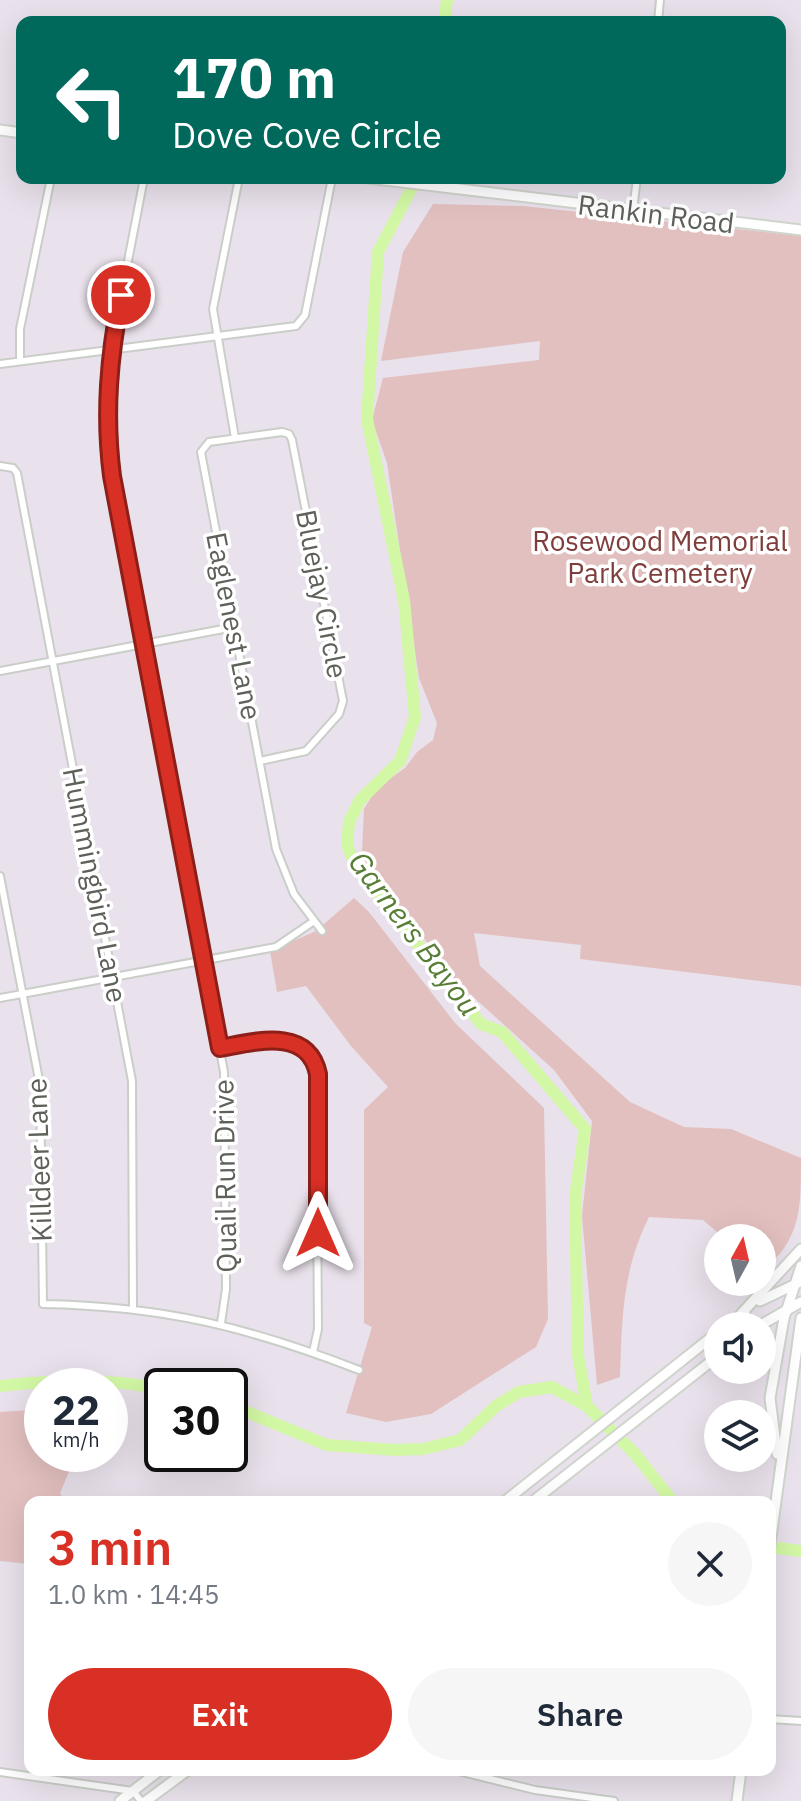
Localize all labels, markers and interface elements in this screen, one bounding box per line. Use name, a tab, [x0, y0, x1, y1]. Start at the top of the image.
text: 170 m	[172, 41, 336, 113]
icon: left	[40, 48, 144, 152]
text: Dove Cove Circle	[172, 111, 442, 158]
street label: Rankin Road	[576, 186, 736, 241]
pin	[87, 261, 155, 329]
icon: arrive	[99, 273, 143, 317]
street label: Bluejay Circle	[288, 506, 357, 681]
park label: Rosewood Memorial Park Cemetery	[532, 522, 788, 591]
street label: Eaglenest Lane	[198, 529, 271, 723]
street label: Hummingbird Lane	[55, 764, 136, 1006]
water label: Garners Bayou	[341, 843, 490, 1023]
street label: Killdeer Lane	[17, 1077, 60, 1243]
street label: Quail Run Drive	[204, 1079, 245, 1273]
position arrow	[276, 1191, 360, 1275]
north arrow	[704, 1224, 776, 1296]
map controls	[704, 1224, 776, 1472]
button: sound	[704, 1312, 776, 1384]
speed limit sign: 30	[144, 1368, 248, 1472]
text: 22	[52, 1384, 100, 1436]
button: layers	[704, 1400, 776, 1472]
text: km/h	[52, 1426, 100, 1453]
text: 3 min	[48, 1516, 172, 1578]
button: close	[668, 1522, 752, 1606]
text: 1.0 km · 14:45	[48, 1577, 220, 1611]
button: Exit	[48, 1668, 392, 1760]
button: Share	[408, 1668, 752, 1760]

